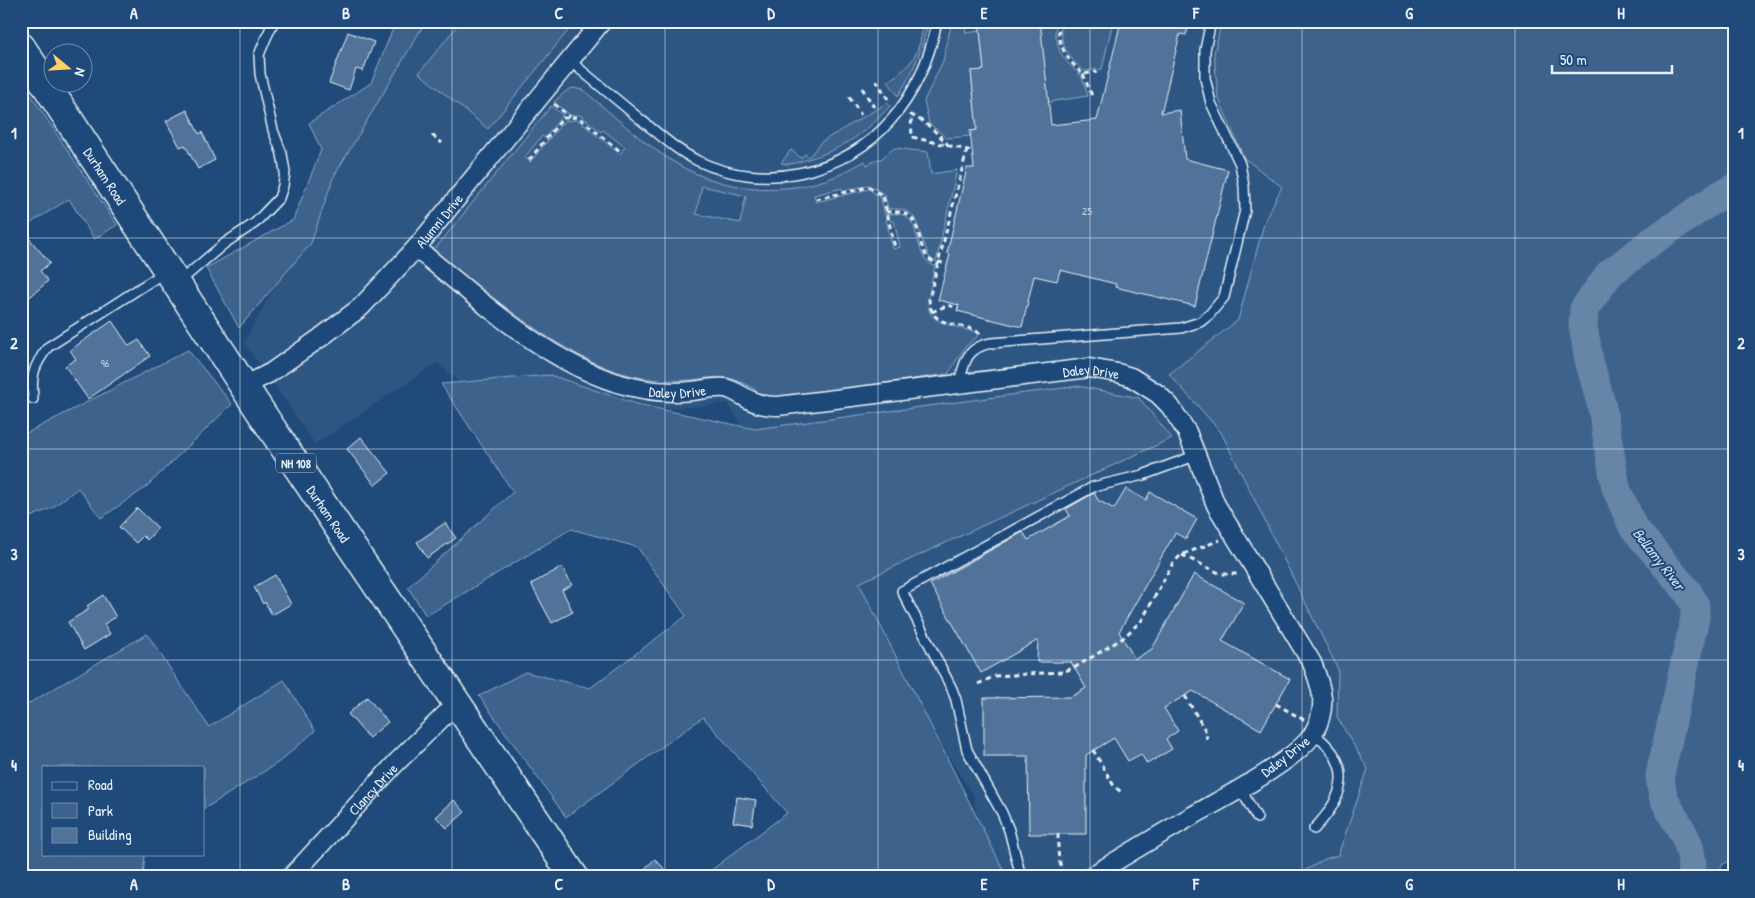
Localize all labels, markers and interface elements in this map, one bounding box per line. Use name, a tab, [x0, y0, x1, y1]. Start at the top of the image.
text: A	[130, 2, 138, 24]
text: B	[342, 2, 350, 24]
text: C	[555, 2, 564, 24]
text: D	[767, 2, 775, 24]
text: E	[980, 2, 988, 24]
text: F	[1192, 2, 1200, 24]
text: G	[1405, 2, 1413, 24]
text: H	[1617, 2, 1625, 24]
north arrow	[42, 42, 92, 92]
scale bar	[1552, 42, 1672, 74]
text: 50 m	[1560, 49, 1587, 70]
text: N	[70, 66, 91, 79]
text: 1	[11, 122, 17, 144]
text: 1	[1738, 122, 1744, 144]
street label: Durham Road	[80, 143, 132, 208]
street label: Alumni Drive	[411, 189, 467, 251]
house number: 25	[1082, 204, 1092, 218]
text: 2	[10, 332, 18, 354]
text: 2	[1737, 332, 1745, 354]
house number: 96	[101, 356, 110, 370]
street label: Daley Drive	[1062, 358, 1121, 383]
street label: Daley Drive	[648, 380, 708, 403]
road number: NH 108	[276, 453, 316, 472]
street label: Durham Road	[303, 481, 355, 546]
water label: Bellamy River	[1628, 523, 1691, 596]
text: 3	[10, 543, 18, 565]
text: 3	[1737, 543, 1745, 565]
street label: Daley Drive	[1257, 731, 1314, 782]
text: 4	[11, 754, 17, 776]
text: 4	[1738, 754, 1744, 776]
street label: Clancy Drive	[344, 758, 401, 819]
legend	[42, 766, 205, 856]
text: Road	[88, 774, 113, 795]
text: Park	[88, 800, 113, 821]
text: Building	[88, 824, 132, 845]
text: A	[130, 873, 138, 895]
text: B	[342, 873, 350, 895]
text: C	[555, 873, 564, 895]
text: D	[767, 873, 775, 895]
text: E	[980, 873, 988, 895]
text: F	[1192, 873, 1200, 895]
text: G	[1405, 873, 1413, 895]
text: H	[1617, 873, 1625, 895]

